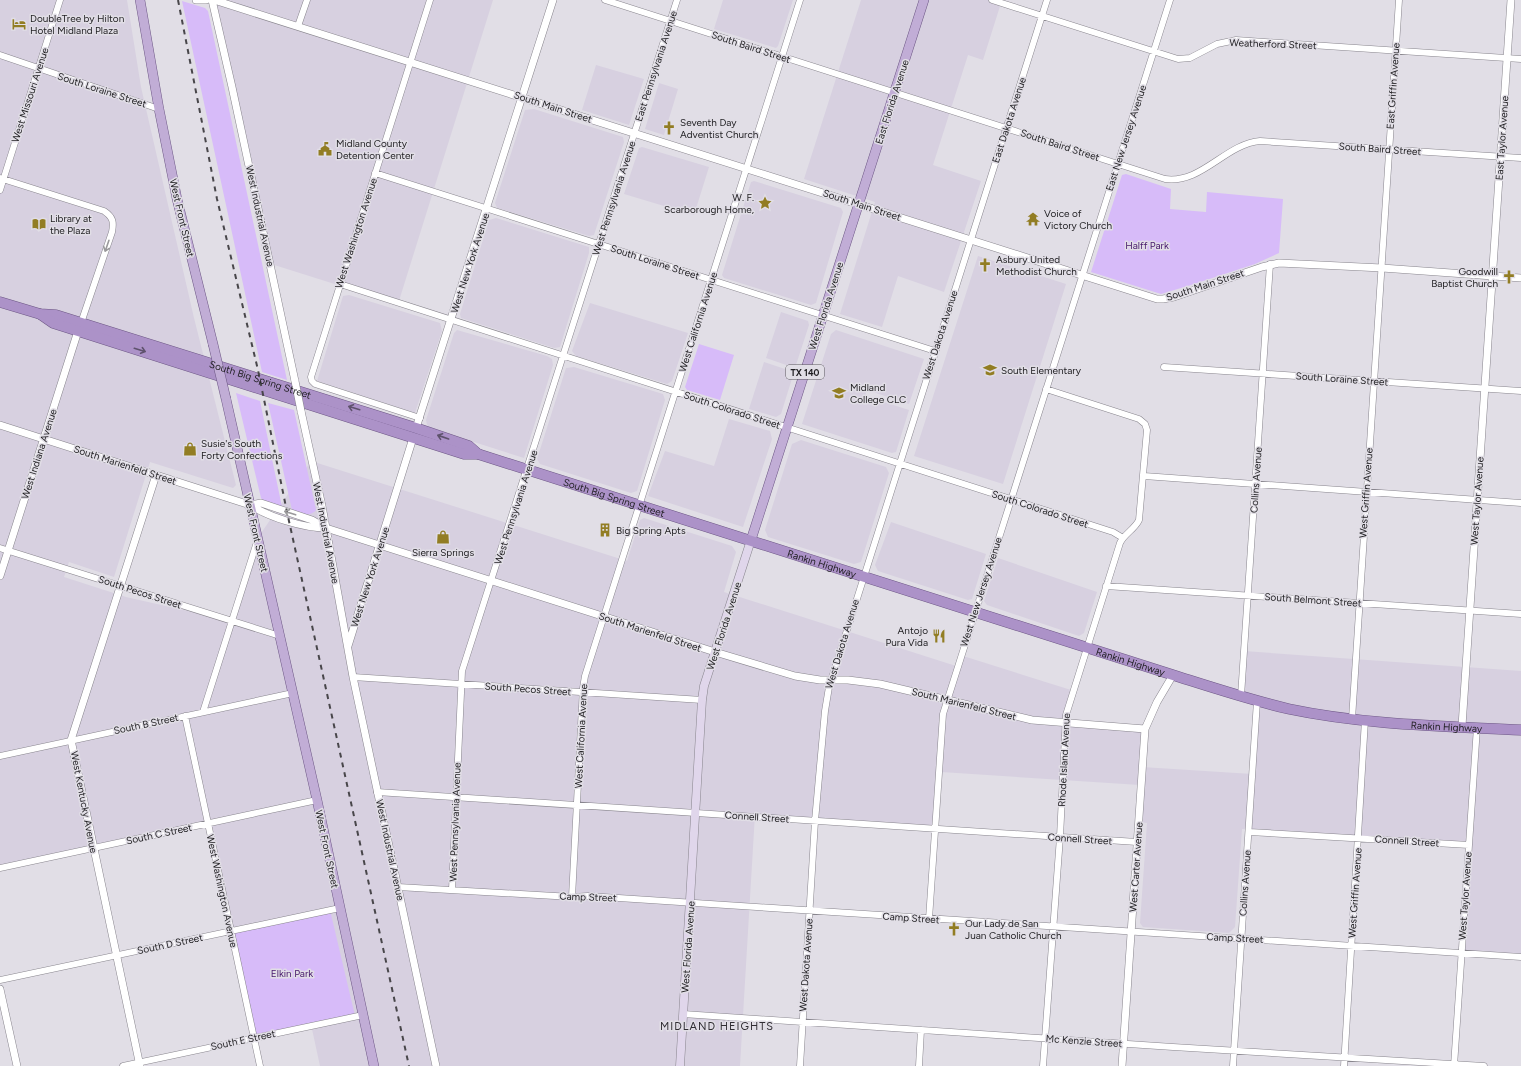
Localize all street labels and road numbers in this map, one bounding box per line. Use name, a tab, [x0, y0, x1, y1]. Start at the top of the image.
street label: East Pennsylvania Avenue	[632, 8, 680, 123]
street label: South Baird Street	[710, 28, 792, 66]
street label: Weatherford Street	[1229, 36, 1317, 52]
street label: East Griffin Avenue	[1383, 42, 1403, 130]
street label: West Missouri Avenue	[9, 45, 52, 144]
street label: East Florida Avenue	[872, 57, 912, 146]
street label: South Loraine Street	[56, 69, 148, 111]
street label: East Dakota Avenue	[989, 75, 1029, 165]
street label: East New Jersey Avenue	[1103, 83, 1149, 193]
street label: South Main Street	[512, 88, 594, 126]
street label: East Taylor Avenue	[1493, 95, 1511, 181]
street label: South Baird Street	[1019, 126, 1101, 164]
street label: West Pennsylvania Avenue	[589, 139, 639, 257]
street label: South Baird Street	[1338, 140, 1422, 158]
street label: West Industrial Avenue	[243, 164, 277, 268]
street label: West Washington Avenue	[332, 176, 380, 290]
street label: West Front Street	[167, 178, 197, 259]
street label: South Main Street	[821, 186, 903, 224]
street label: West New York Avenue	[448, 211, 493, 315]
street label: South Loraine Street	[609, 241, 701, 283]
street label: West Florida Avenue	[806, 260, 847, 352]
street label: South Main Street	[1164, 266, 1246, 304]
street label: West California Avenue	[676, 270, 720, 374]
street label: West Dakota Avenue	[919, 288, 961, 381]
street label: South Big Spring Street	[208, 357, 313, 401]
road number: TX 140	[786, 365, 824, 379]
street label: South Loraine Street	[1295, 369, 1389, 389]
street label: South Colorado Street	[682, 388, 782, 432]
street label: West Indiana Avenue	[18, 407, 60, 501]
street label: South Marienfeld Street	[72, 442, 178, 488]
street label: Collins Avenue	[1247, 446, 1265, 514]
street label: West Griffin Avenue	[1356, 447, 1376, 539]
street label: West Pennsylvania Avenue	[491, 448, 541, 566]
street label: West Taylor Avenue	[1467, 456, 1487, 546]
street label: South Big Spring Street	[562, 475, 667, 520]
street label: West Industrial Avenue	[310, 481, 342, 585]
street label: South Colorado Street	[990, 487, 1090, 531]
street label: West Front Street	[241, 493, 271, 574]
street label: West New York Avenue	[348, 525, 393, 629]
street label: West New Jersey Avenue	[957, 535, 1005, 648]
street label: Rankin Highway	[786, 546, 859, 581]
street label: South Pecos Street	[97, 572, 184, 612]
street label: West Florida Avenue	[704, 580, 745, 672]
street label: South Belmont Street	[1264, 590, 1362, 610]
street label: West Dakota Avenue	[822, 597, 862, 690]
street label: South Marienfeld Street	[597, 609, 703, 655]
street label: Rankin Highway	[1095, 644, 1167, 679]
street label: South Pecos Street	[484, 679, 572, 699]
street label: West California Avenue	[572, 683, 590, 789]
street label: South Marienfeld Street	[910, 685, 1018, 723]
street label: South B Street	[112, 711, 180, 737]
street label: Rhode Island Avenue	[1055, 712, 1073, 807]
street label: Rankin Highway	[1410, 718, 1483, 735]
street label: West Kentucky Avenue	[68, 750, 100, 855]
street label: West Pennsylvania Avenue	[446, 762, 464, 882]
street label: West Industrial Avenue	[373, 798, 407, 902]
street label: Connell Street	[724, 808, 790, 826]
street label: West Front Street	[312, 809, 342, 890]
street label: South C Street	[125, 821, 193, 847]
street label: West Carter Avenue	[1126, 821, 1146, 912]
street label: Connell Street	[1047, 830, 1113, 848]
street label: Connell Street	[1374, 832, 1440, 850]
street label: West Washington Avenue	[204, 833, 240, 949]
street label: West Griffin Avenue	[1345, 847, 1365, 939]
street label: Collins Avenue	[1236, 849, 1254, 917]
street label: West Taylor Avenue	[1455, 851, 1475, 941]
street label: Camp Street	[559, 890, 617, 905]
street label: West Florida Avenue	[678, 900, 698, 993]
street label: Camp Street	[882, 910, 940, 926]
street label: West Dakota Avenue	[796, 918, 816, 1012]
street label: Camp Street	[1206, 930, 1264, 946]
street label: South D Street	[136, 931, 204, 957]
street label: South E Street	[209, 1027, 277, 1053]
street label: Mc Kenzie Street	[1045, 1032, 1123, 1050]

